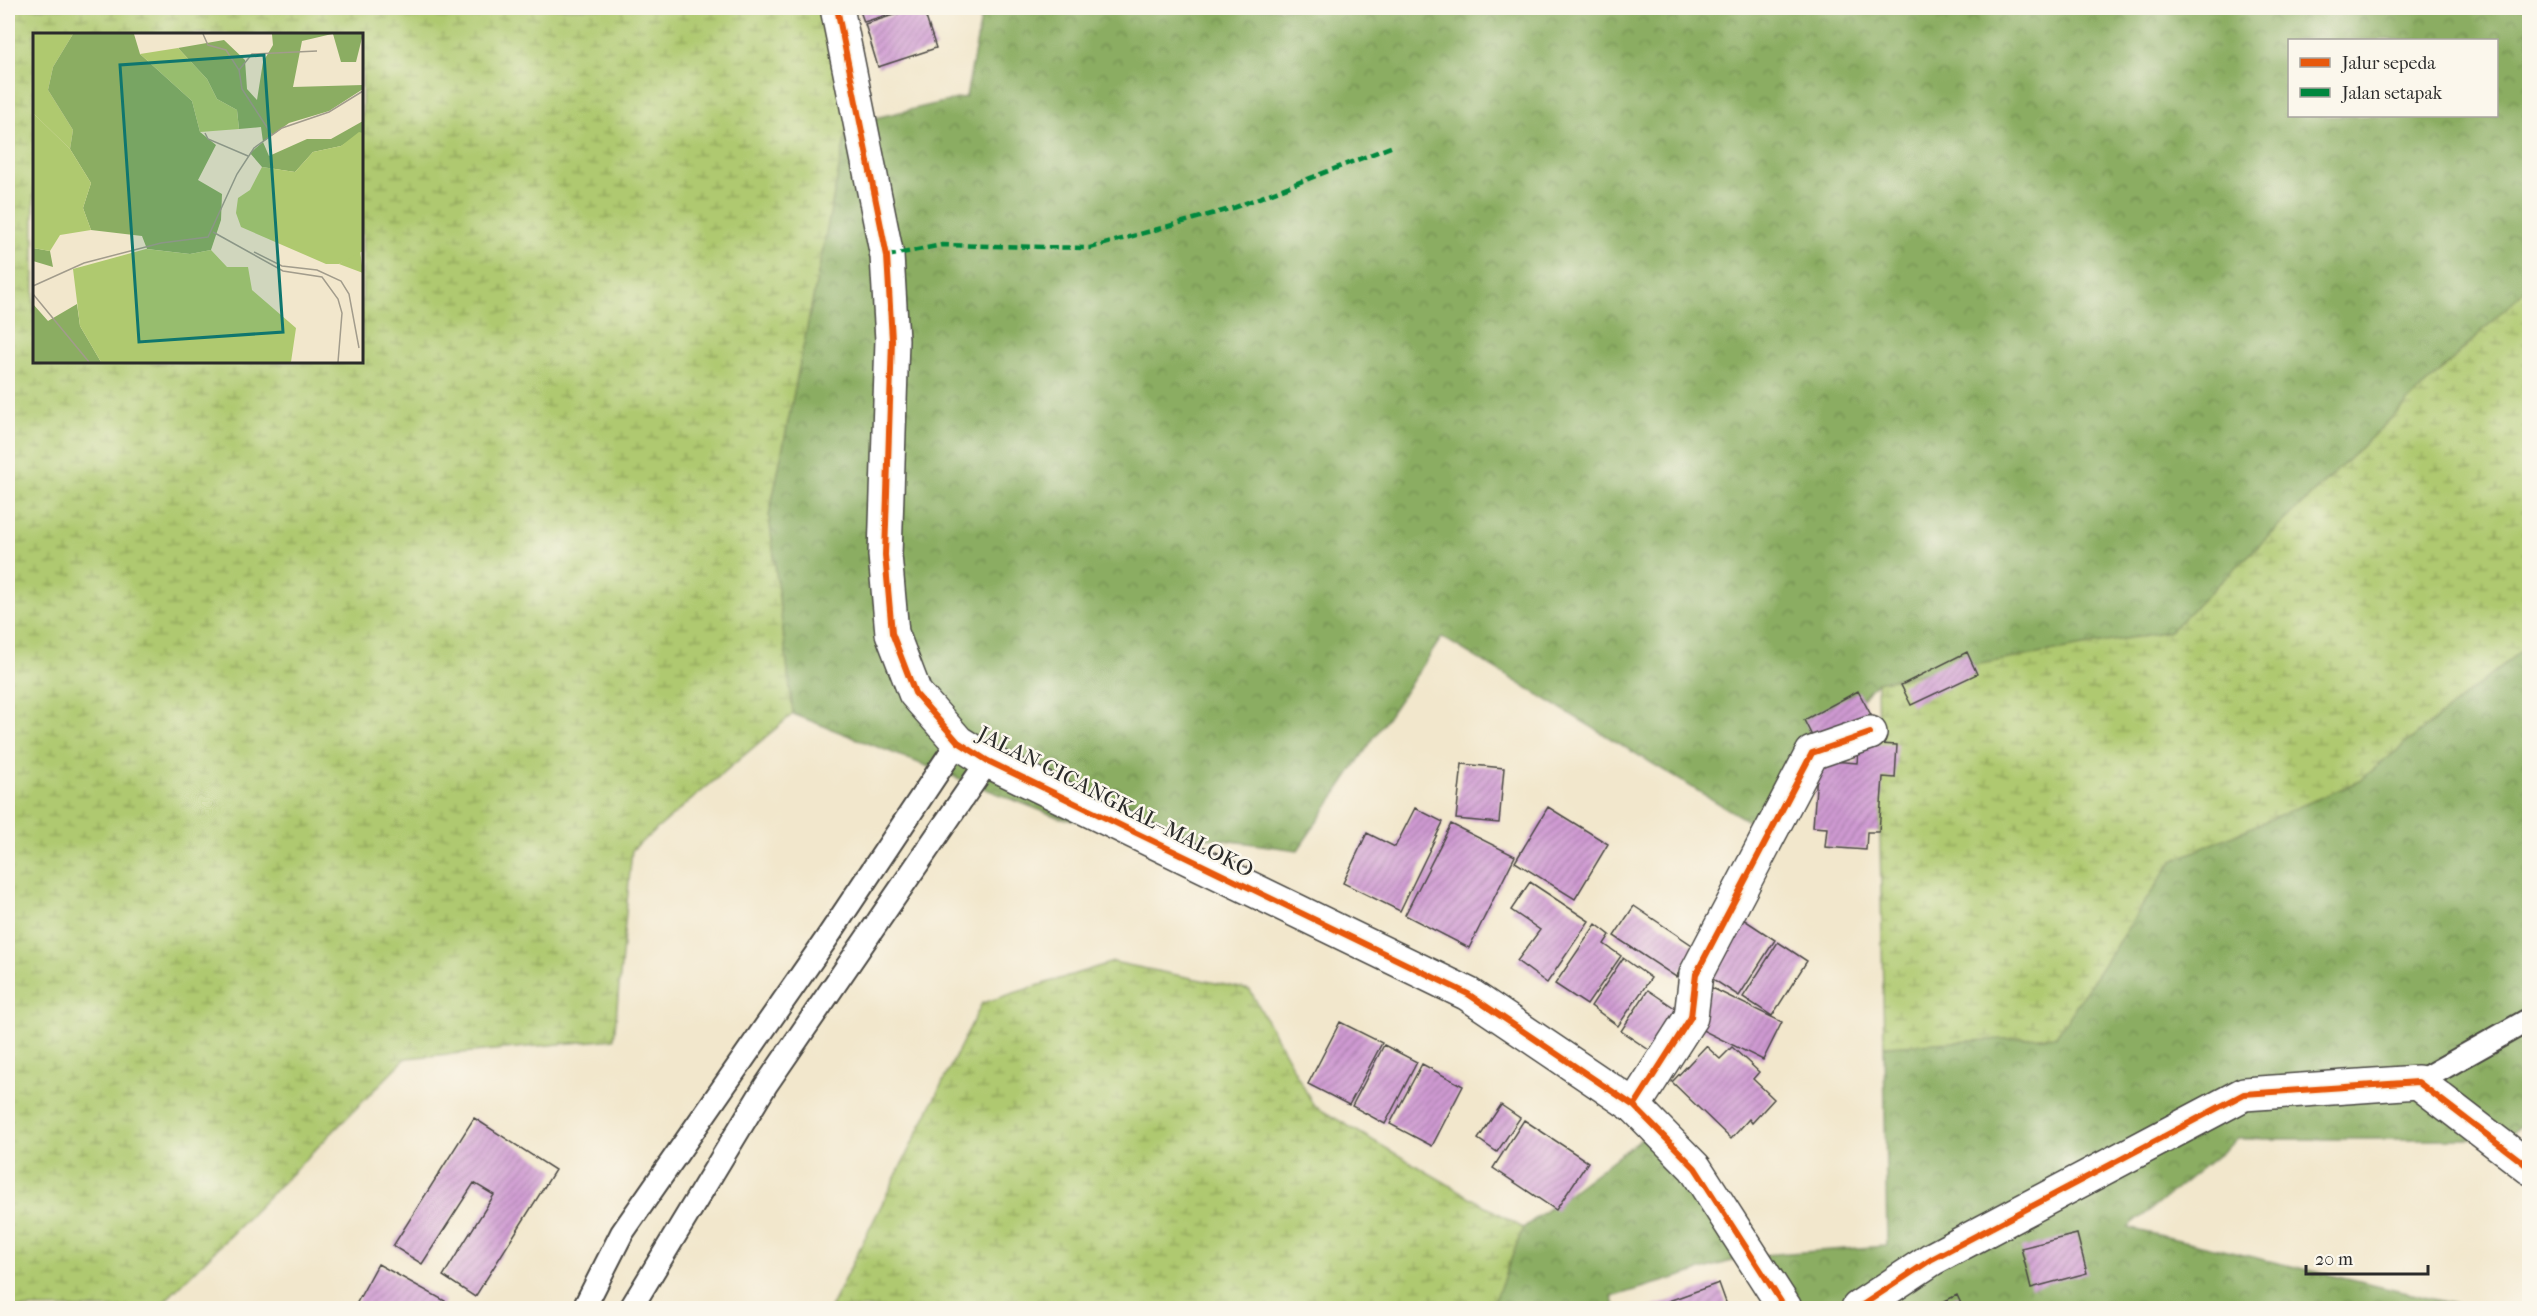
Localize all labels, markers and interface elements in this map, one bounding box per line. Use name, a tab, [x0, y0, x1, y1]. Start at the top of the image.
inset map	[33, 33, 363, 363]
legend	[2288, 39, 2498, 117]
text: Jalur sepeda	[2340, 53, 2436, 74]
text: Jalan setapak	[2340, 83, 2443, 104]
street label: JALAN CICANGKAL–MALOKO	[971, 720, 1258, 883]
scale bar	[2306, 1238, 2428, 1276]
text: 20 m	[2315, 1249, 2353, 1270]

